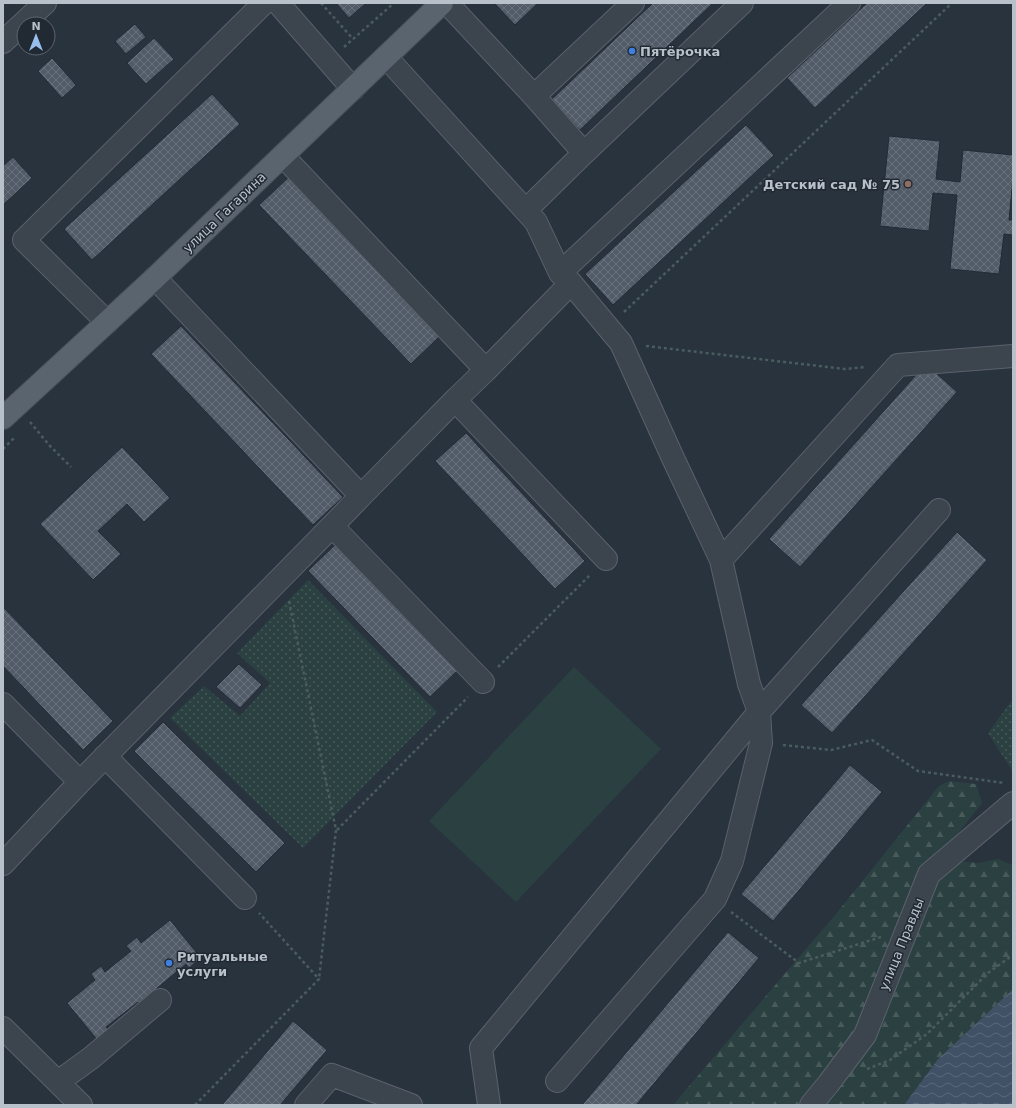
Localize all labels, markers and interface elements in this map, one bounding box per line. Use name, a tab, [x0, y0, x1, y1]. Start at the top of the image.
north arrow	[16, 16, 56, 56]
text: N	[31, 20, 41, 33]
place label: Пятёрочка	[640, 44, 720, 59]
marker: Пятёрочка	[627, 46, 637, 56]
street label: улица Гагарина	[180, 169, 269, 256]
place label: Детский сад № 75	[763, 177, 900, 192]
marker: Детский сад № 75	[903, 179, 913, 189]
street label: улица Правды	[876, 896, 927, 993]
place label: Ритуальные услуги	[177, 949, 268, 979]
marker: Ритуальные услуги	[164, 958, 174, 968]

